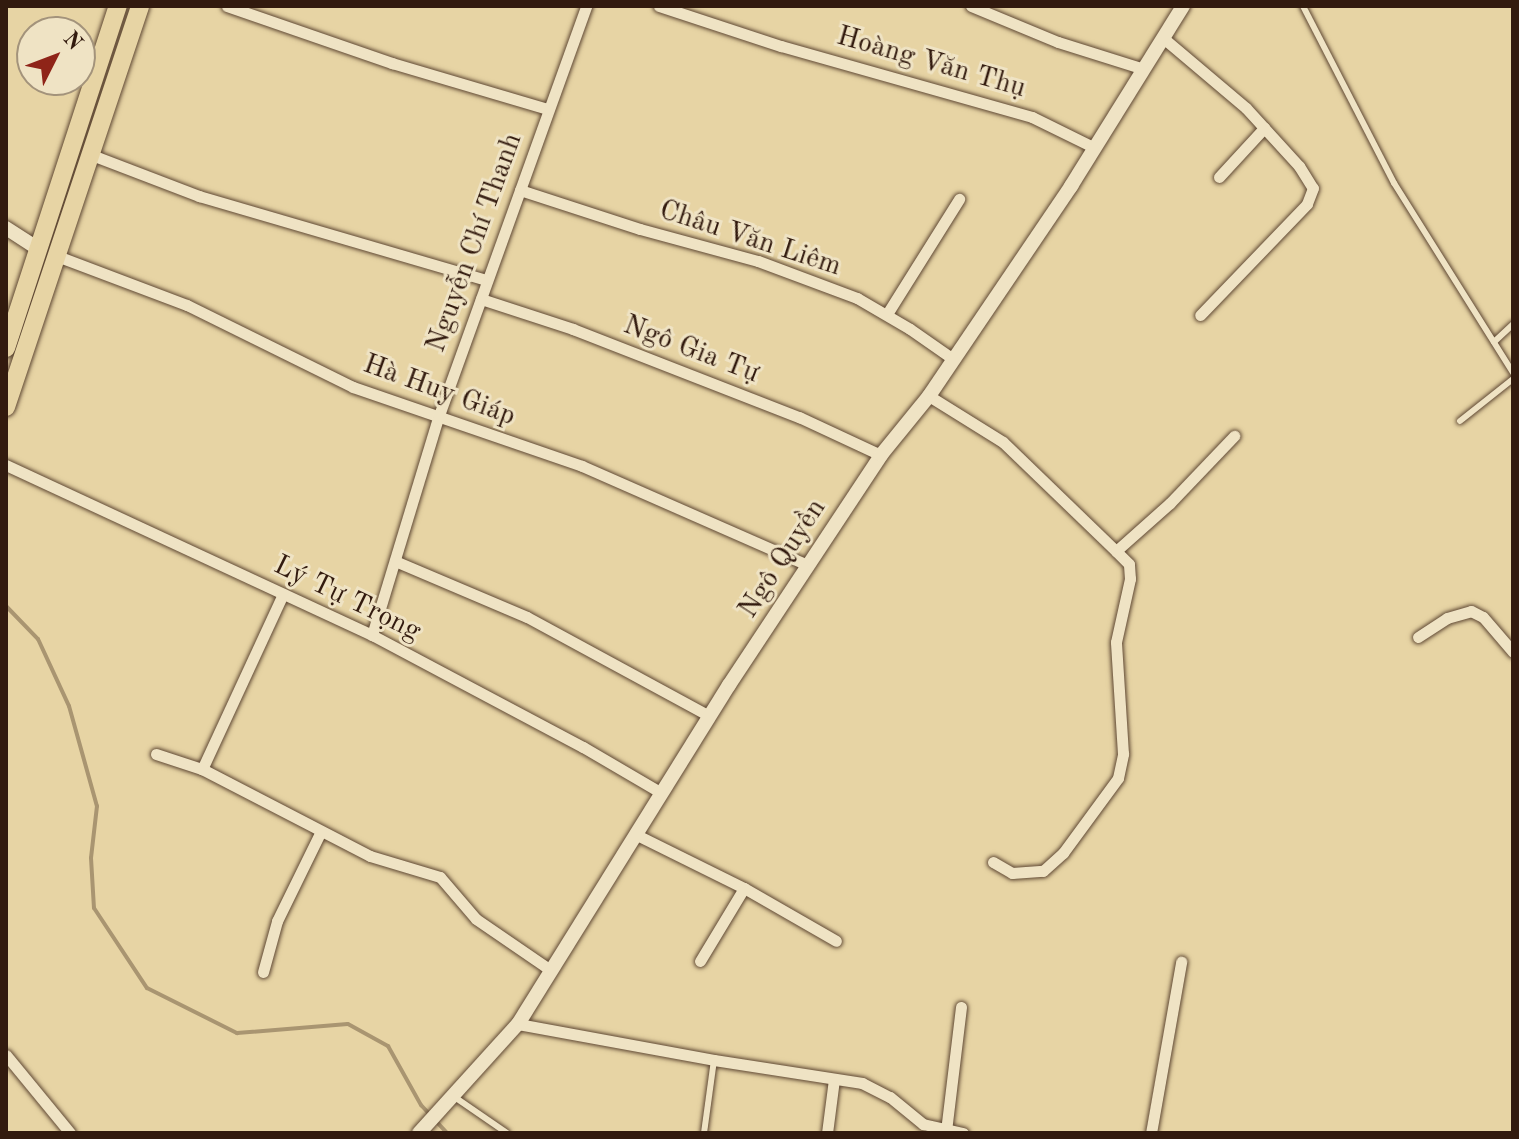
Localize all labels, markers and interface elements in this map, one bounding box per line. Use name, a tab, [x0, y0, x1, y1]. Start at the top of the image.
north arrow	[16, 16, 96, 96]
street label: Hoàng Văn Thụ	[833, 20, 1029, 106]
text: N	[59, 28, 86, 55]
street label: Nguyễn Chí Thanh	[420, 129, 530, 357]
street label: Châu Văn Liêm	[655, 194, 845, 284]
street label: Ngô Gia Tự	[618, 309, 764, 391]
street label: Hà Huy Giáp	[358, 348, 520, 434]
street label: Ngô Quyền	[732, 493, 834, 625]
street label: Lý Tự Trọng	[268, 549, 426, 649]

